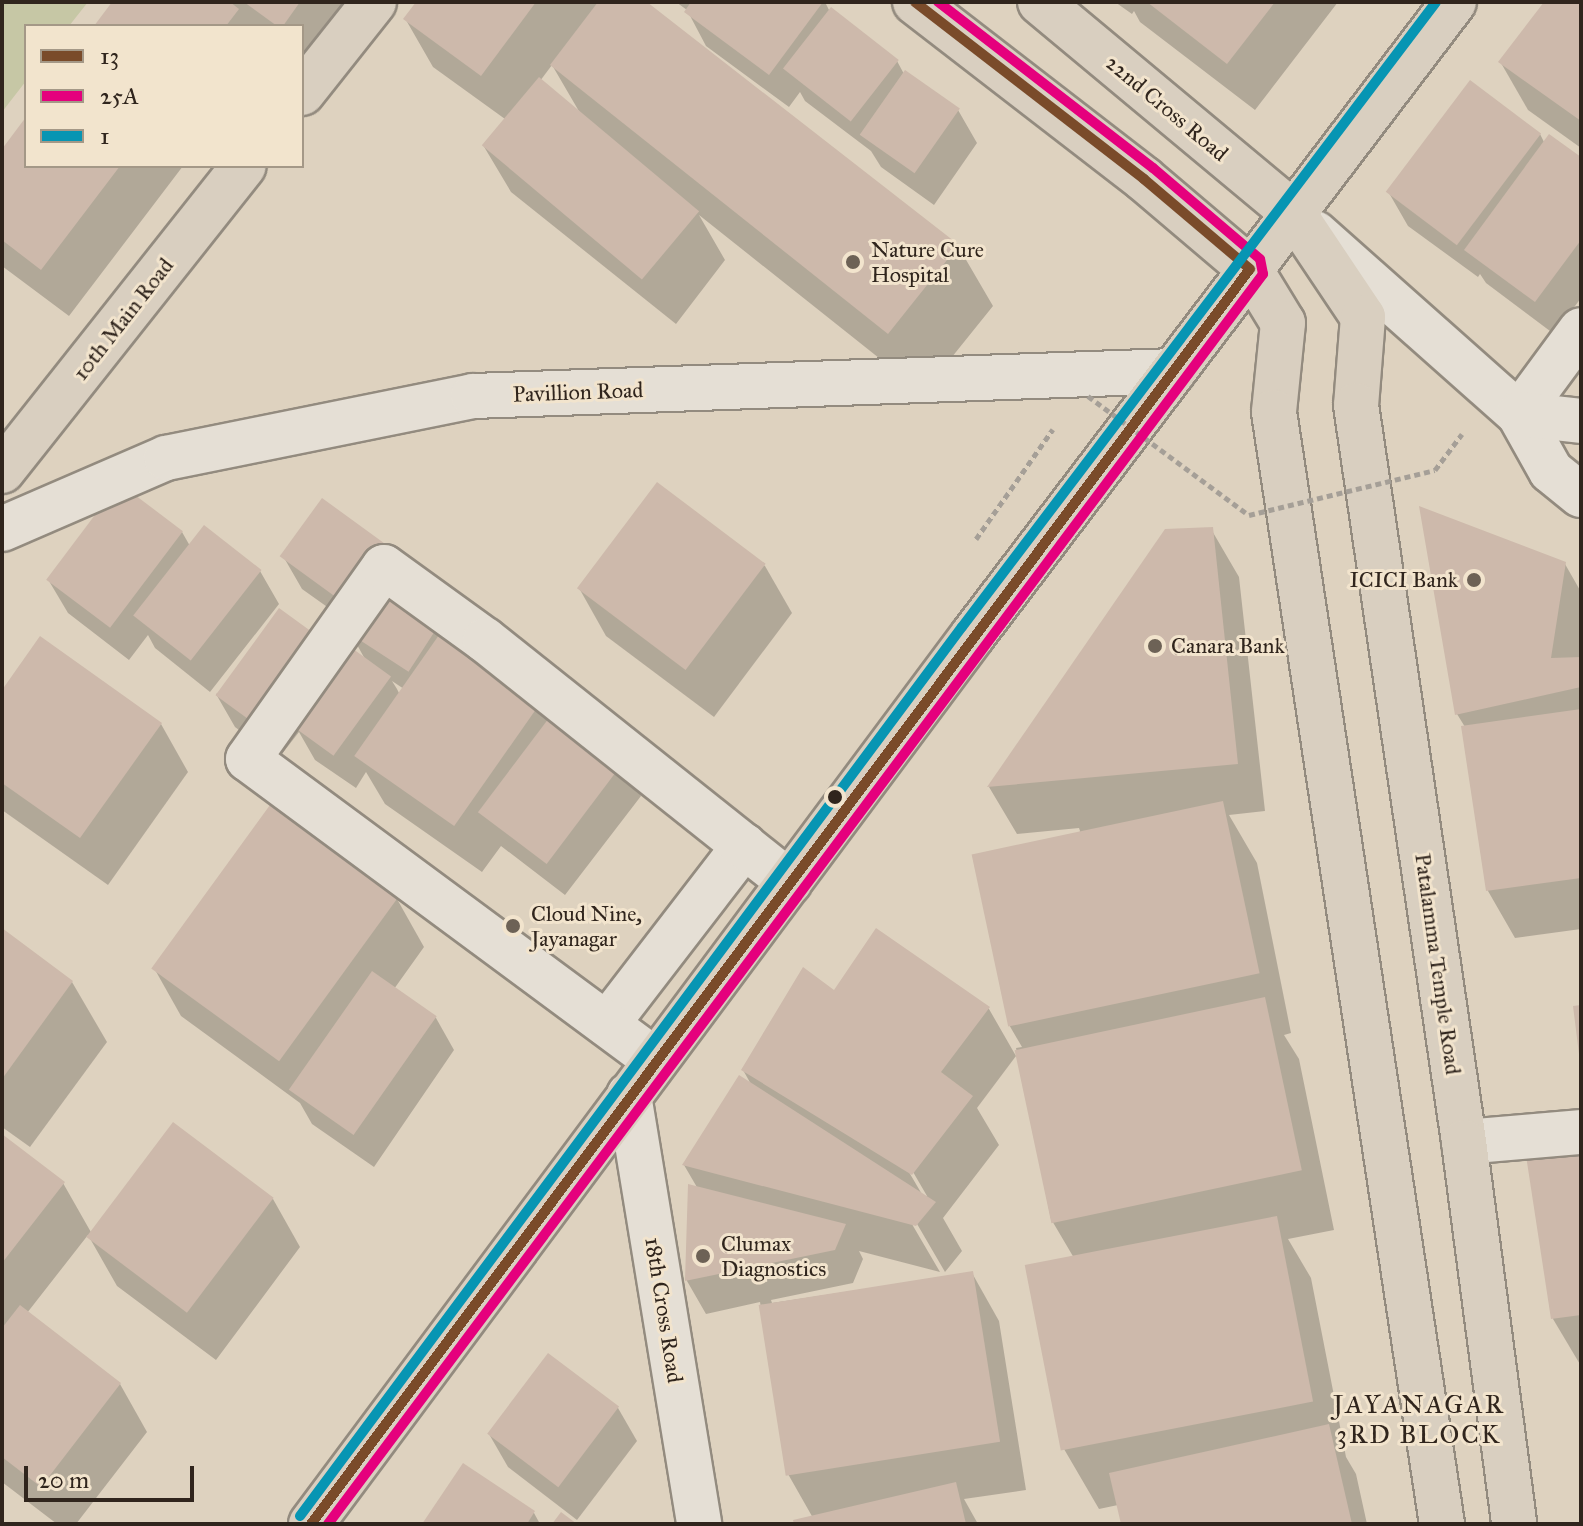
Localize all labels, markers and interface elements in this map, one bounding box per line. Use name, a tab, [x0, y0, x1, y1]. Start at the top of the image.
legend	[24, 24, 304, 168]
text: 13	[100, 41, 119, 71]
street label: 22nd Cross Road	[1101, 49, 1233, 167]
text: 25A	[100, 81, 139, 111]
text: 1	[100, 121, 109, 151]
place label: Nature Cure Hospital	[871, 236, 984, 288]
marker: Nature Cure Hospital	[842, 251, 864, 273]
street label: 10th Main Road	[67, 253, 179, 385]
street label: Pavillion Road	[512, 377, 644, 407]
place label: ICICI Bank	[1350, 567, 1458, 593]
marker: ICICI Bank	[1465, 571, 1483, 589]
place label: Canara Bank	[1171, 633, 1285, 659]
marker: Canara Bank	[1146, 637, 1164, 655]
unlabelled marker	[827, 789, 843, 805]
street label: Patalamma Temple Road	[1409, 852, 1467, 1076]
place label: Cloud Nine, Jayanagar	[531, 900, 642, 952]
marker: Cloud Nine, Jayanagar	[502, 915, 524, 937]
place label: Clumax Diagnostics	[721, 1230, 826, 1282]
street label: 18th Cross Road	[639, 1235, 689, 1385]
marker: Clumax Diagnostics	[692, 1245, 714, 1267]
district label: JAYANAGAR 3RD BLOCK	[1333, 1389, 1505, 1450]
scale bar	[28, 1450, 198, 1500]
text: 20 m	[38, 1465, 89, 1495]

